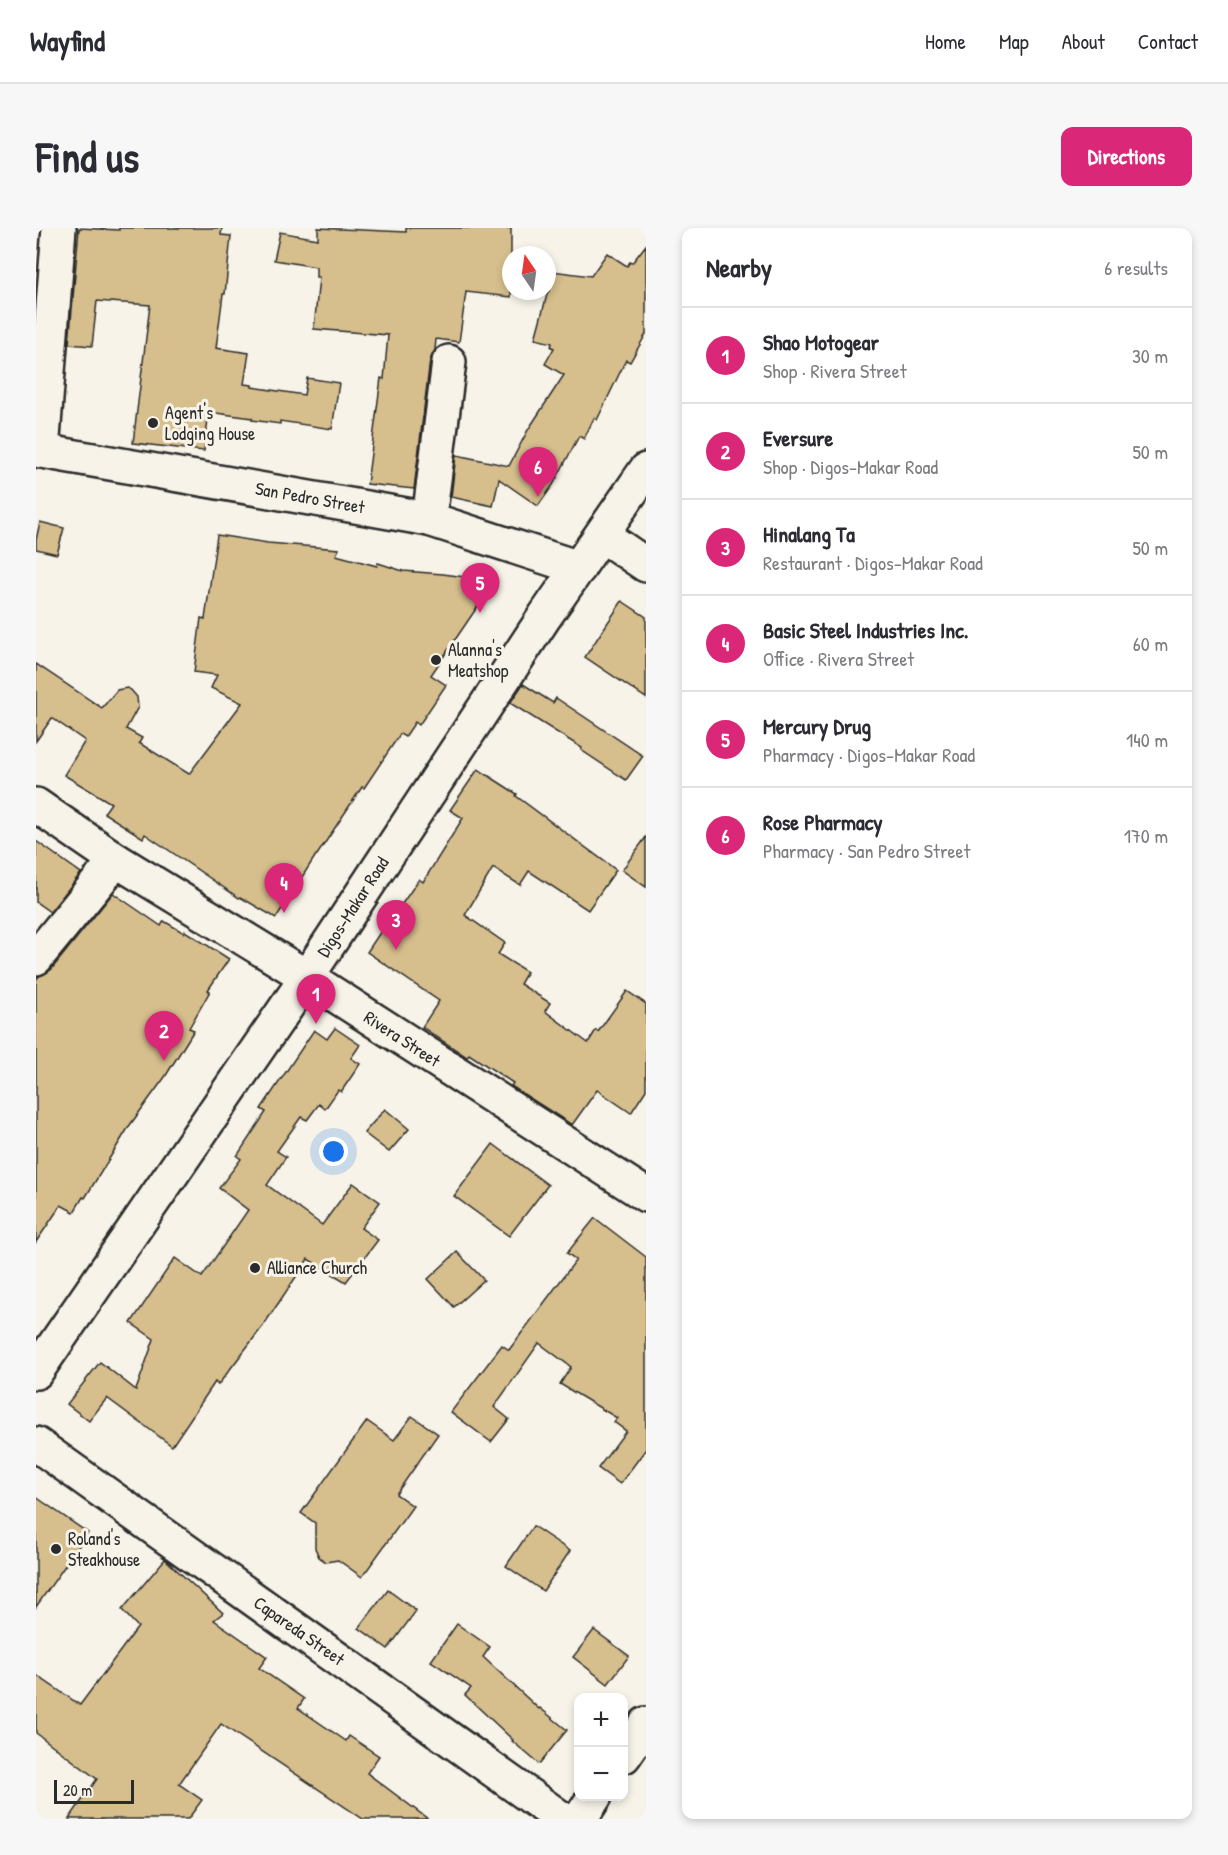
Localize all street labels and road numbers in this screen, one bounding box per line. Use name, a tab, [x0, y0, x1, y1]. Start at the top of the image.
street label: San Pedro Street	[253, 476, 368, 520]
street label: Digos-Makar Road	[311, 852, 394, 962]
street label: Rivera Street	[359, 1005, 446, 1073]
street label: Capareda Street	[249, 1590, 350, 1672]

